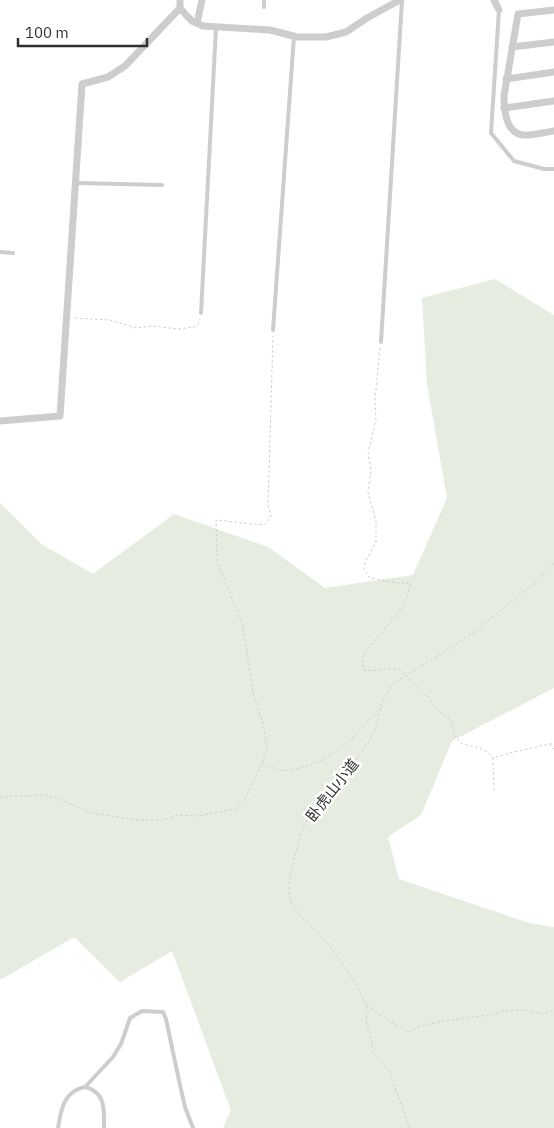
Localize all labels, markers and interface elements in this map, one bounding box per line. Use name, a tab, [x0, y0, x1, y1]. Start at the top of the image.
scale bar	[18, 15, 146, 47]
text: 100 m	[25, 23, 69, 42]
street label: 卧虎山小道	[301, 755, 363, 825]

